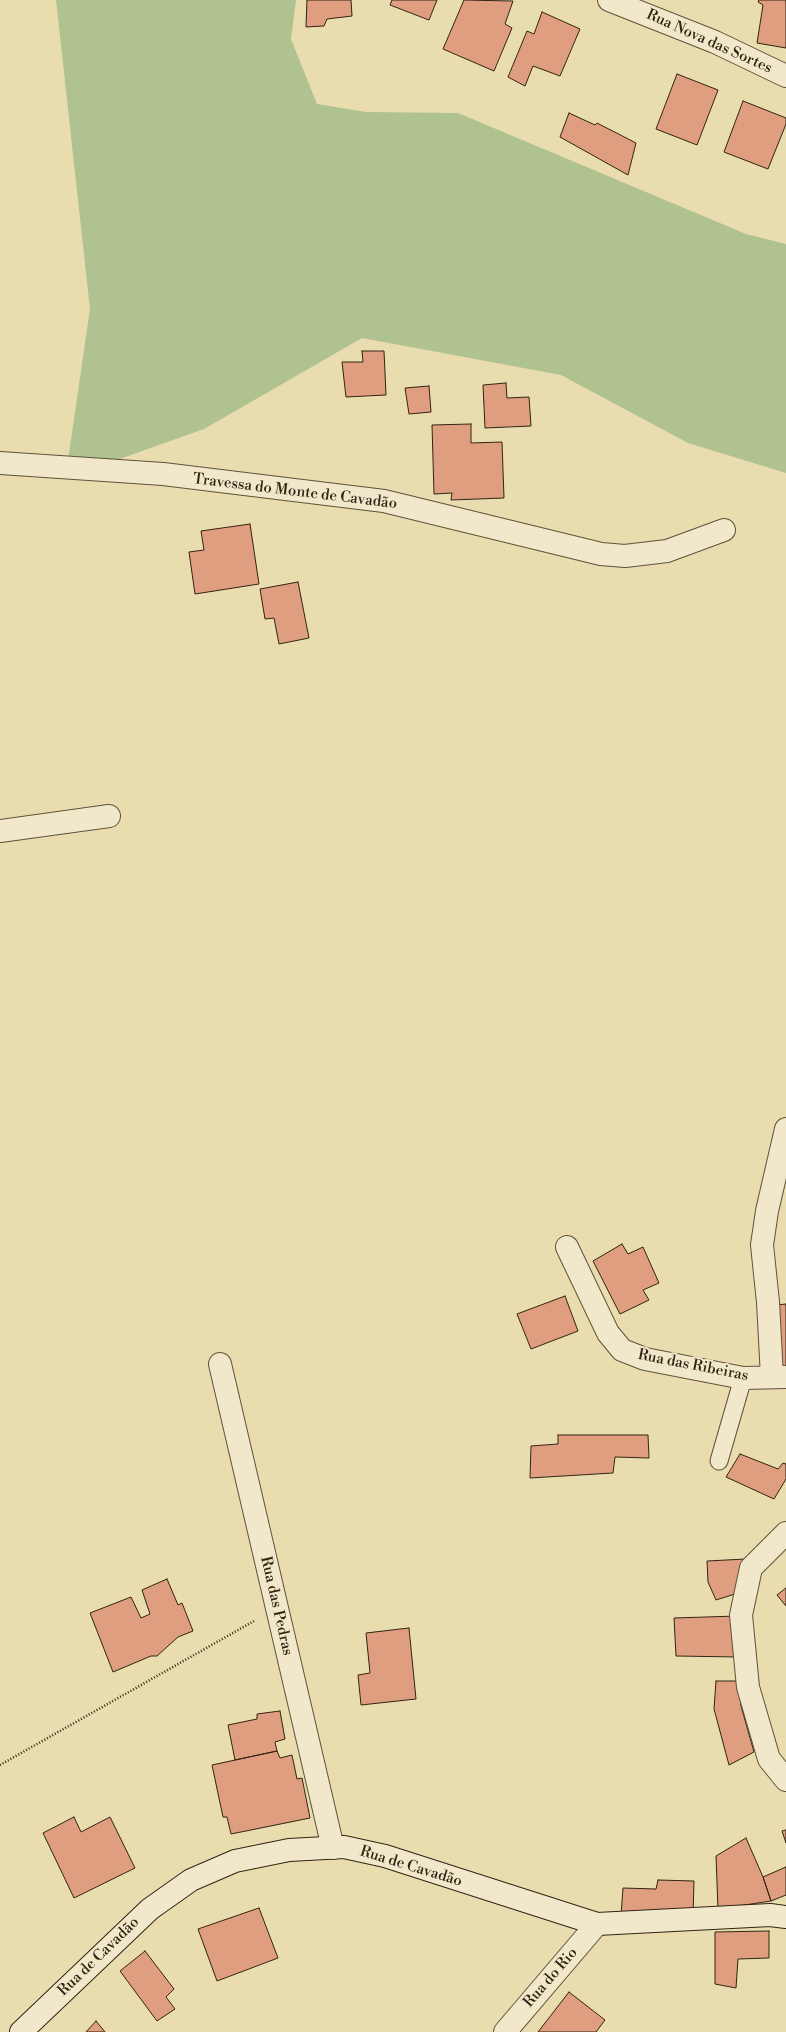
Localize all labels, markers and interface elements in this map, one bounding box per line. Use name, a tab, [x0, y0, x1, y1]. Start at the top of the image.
street label: Rua Nova das Sortes	[643, 6, 775, 78]
street label: Travessa do Monte de Cavadão	[192, 471, 398, 513]
street label: Rua das Ribeiras	[636, 1346, 750, 1386]
street label: Rua das Pedras	[256, 1555, 296, 1657]
street label: Rua de Cavadão	[358, 1843, 464, 1891]
street label: Rua de Cavadão	[55, 1914, 143, 2000]
street label: Rua do Rio	[520, 1944, 582, 2012]

